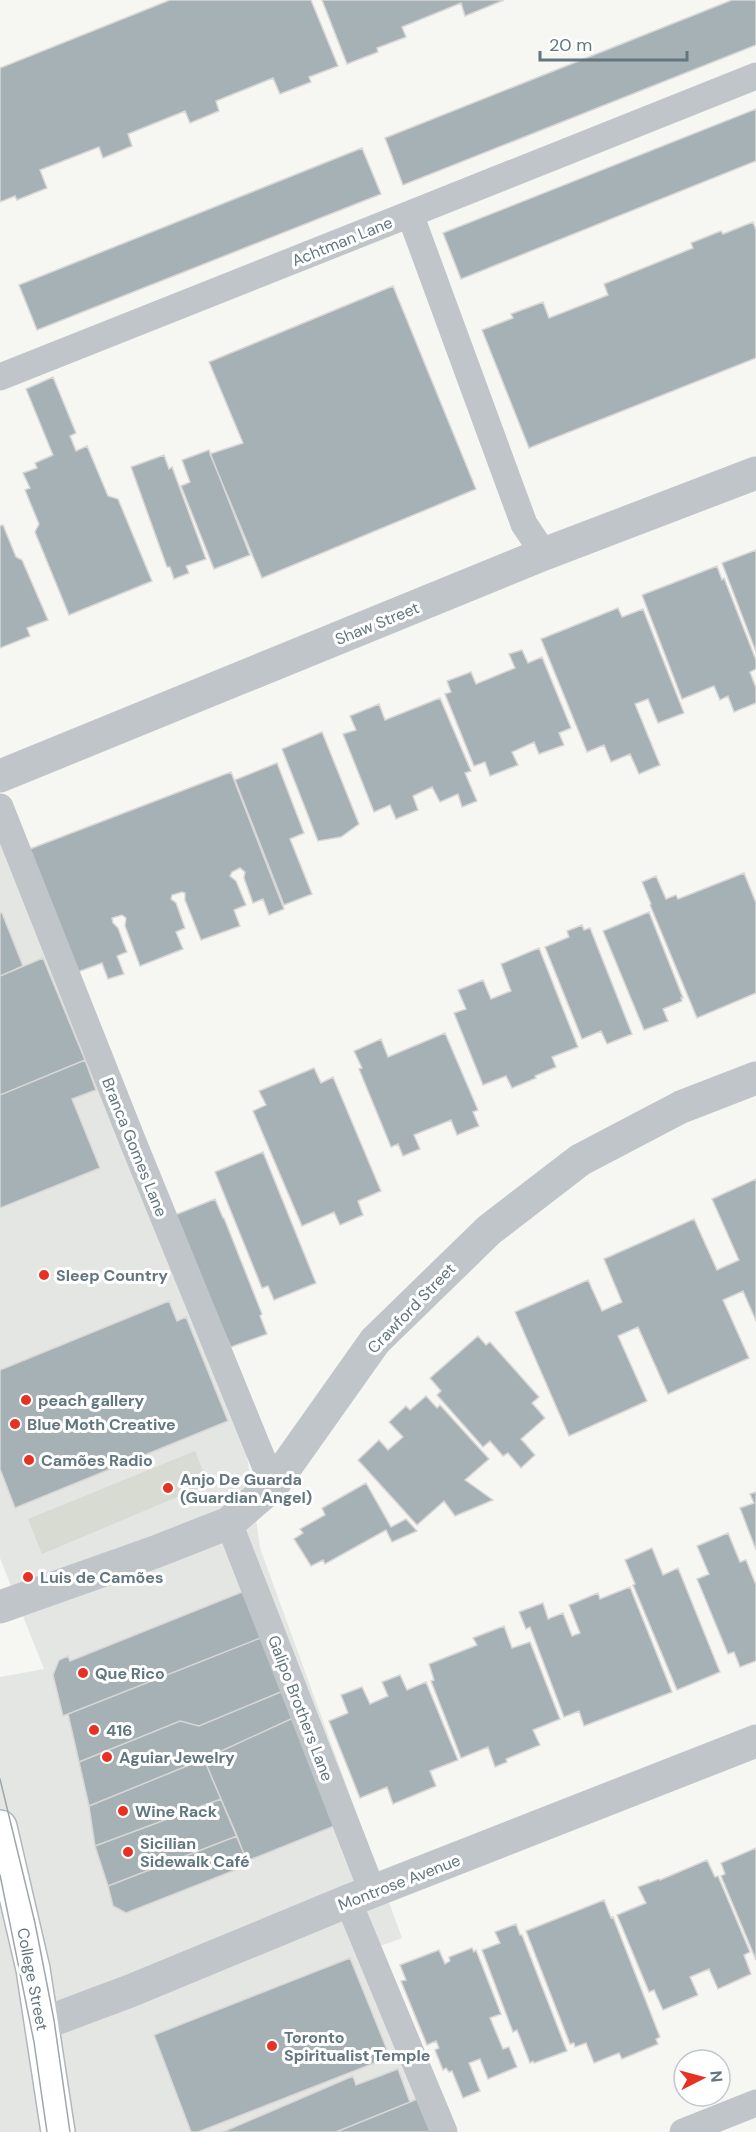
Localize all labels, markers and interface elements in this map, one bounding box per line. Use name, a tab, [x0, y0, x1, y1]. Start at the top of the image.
scale bar	[540, 24, 687, 62]
text: 20 m	[549, 33, 592, 57]
street label: Achtman Lane	[289, 212, 396, 271]
street label: Shaw Street	[332, 597, 422, 650]
street label: Branca Gomes Lane	[97, 1075, 172, 1220]
street label: Crawford Street	[363, 1259, 460, 1358]
place label: Sleep Country	[56, 1265, 168, 1286]
marker: Sleep Country	[37, 1268, 51, 1282]
place label: peach gallery	[38, 1390, 144, 1411]
marker: peach gallery	[19, 1393, 33, 1407]
place label: Blue Moth Creative	[27, 1414, 176, 1435]
marker: Blue Moth Creative	[8, 1417, 22, 1431]
place label: Camões Radio	[41, 1450, 153, 1471]
marker: Camões Radio	[22, 1453, 36, 1467]
place label: Anjo De Guarda (Guardian Angel)	[180, 1469, 312, 1508]
marker: Anjo De Guarda (Guardian Angel)	[161, 1481, 175, 1495]
place label: Luis de Camões	[40, 1567, 163, 1588]
marker: Luis de Camões	[21, 1570, 35, 1584]
street label: Galipo Brothers Lane	[263, 1632, 338, 1784]
place label: Que Rico	[95, 1663, 165, 1684]
marker: Que Rico	[76, 1666, 90, 1680]
place label: 416	[106, 1720, 132, 1741]
marker: 416	[87, 1723, 101, 1737]
place label: Aguiar Jewelry	[119, 1747, 235, 1768]
marker: Aguiar Jewelry	[100, 1750, 114, 1764]
place label: Wine Rack	[135, 1801, 218, 1822]
marker: Wine Rack	[116, 1804, 130, 1818]
place label: Sicilian Sidewalk Café	[140, 1833, 250, 1872]
marker: Sicilian Sidewalk Café	[121, 1845, 135, 1859]
street label: Montrose Avenue	[335, 1850, 463, 1915]
street label: College Street	[12, 1926, 53, 2032]
place label: Toronto Spiritualist Temple	[284, 2027, 430, 2066]
marker: Toronto Spiritualist Temple	[265, 2039, 279, 2053]
north arrow	[672, 2048, 732, 2108]
text: N	[705, 2070, 727, 2083]

